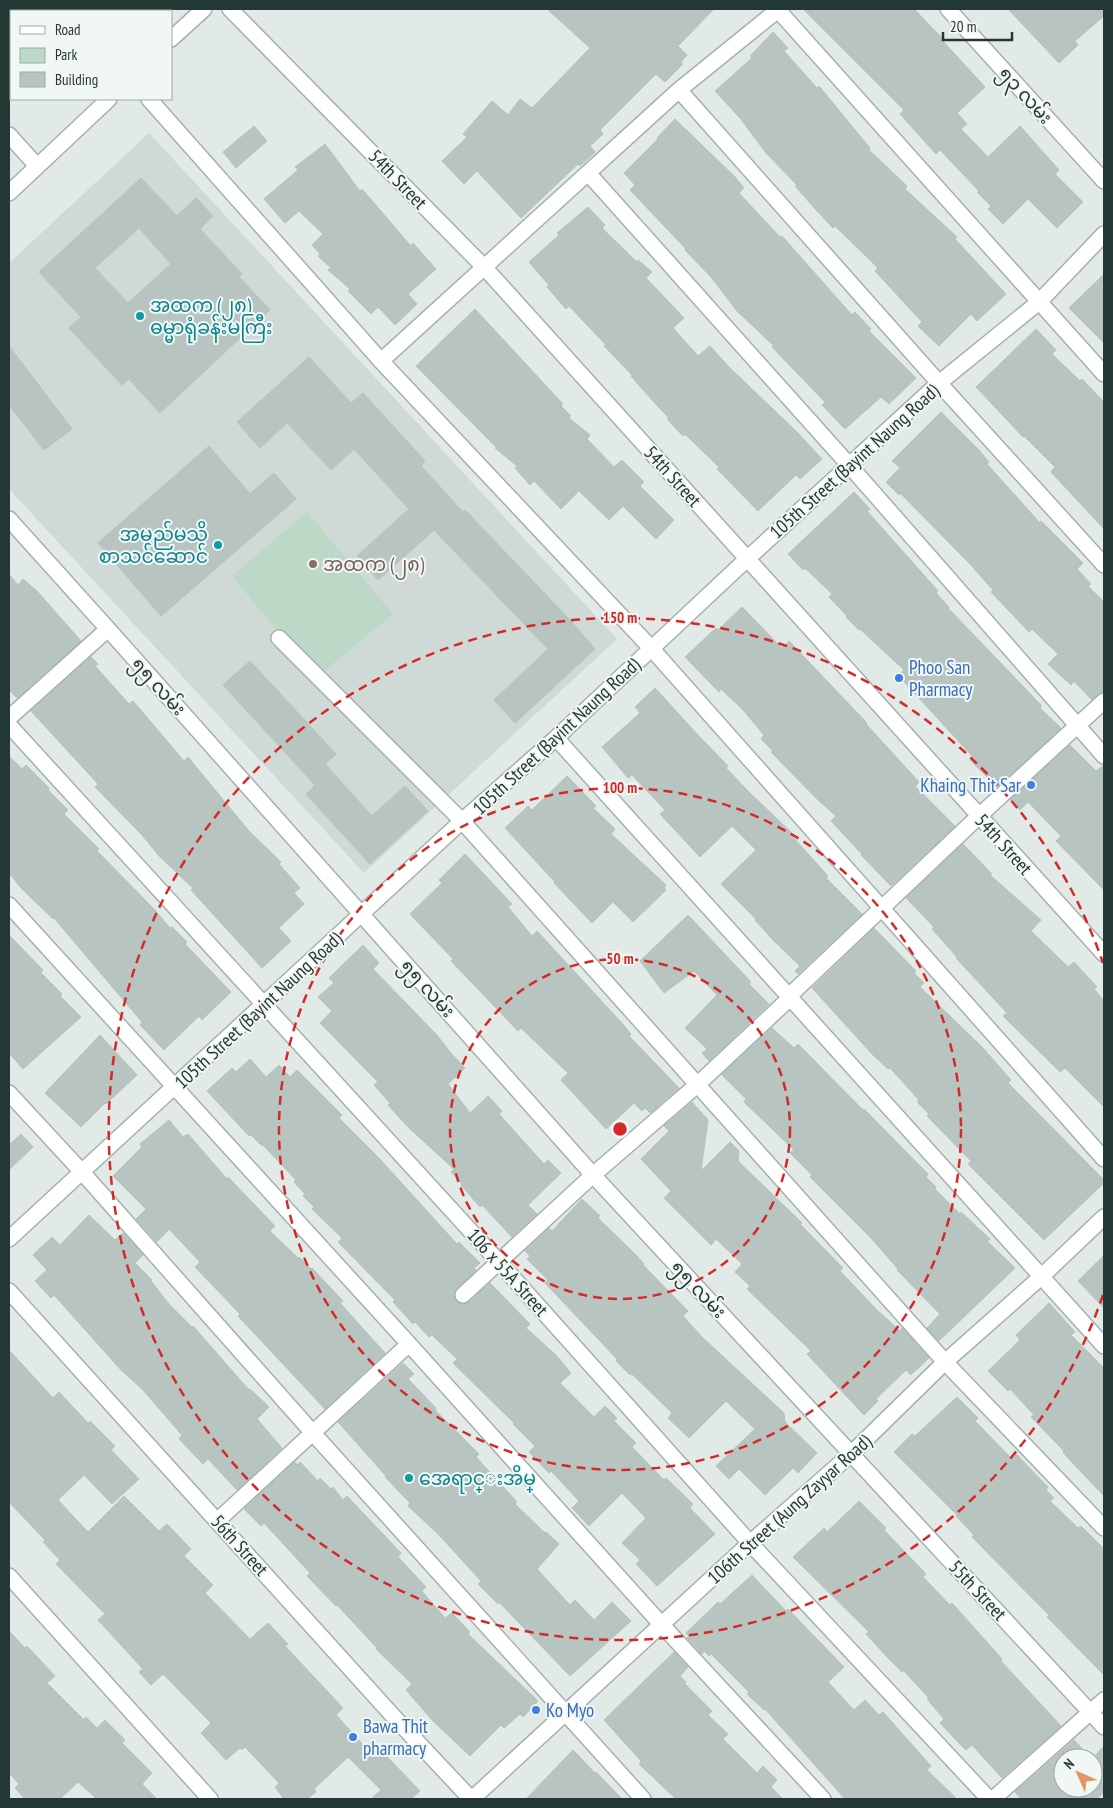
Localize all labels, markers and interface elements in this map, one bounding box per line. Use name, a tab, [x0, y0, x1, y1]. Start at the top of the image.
legend	[10, 10, 172, 100]
scale bar	[943, 10, 1012, 42]
text: 20 m	[950, 17, 976, 36]
text: Road	[55, 20, 81, 39]
text: Park	[55, 45, 77, 64]
street label: ၅၃ လမ်း	[991, 60, 1060, 132]
text: Building	[55, 70, 98, 89]
street label: 54th Street	[364, 144, 433, 215]
place label: အထက (၂၈) ဓမ္မာရုံခန်းမကြီး	[150, 293, 273, 344]
marker: အထက (၂၈) ဓမ္မာရုံခန်းမကြီး	[134, 310, 146, 322]
street label: 105th Street (Bayint Naung Road)	[764, 378, 944, 544]
street label: 54th Street	[639, 440, 707, 512]
place label: အမည်မသိ စာသင်ဆောင်	[99, 520, 208, 568]
marker: အမည်မသိ စာသင်ဆောင်	[212, 539, 224, 551]
place label: အထက (၂၈)	[323, 552, 425, 580]
marker: အထက (၂၈)	[307, 558, 319, 570]
text: 150 m	[603, 608, 637, 627]
street label: ၅၅ လမ်း	[124, 650, 193, 723]
street label: 105th Street (Bayint Naung Road)	[467, 652, 645, 820]
place label: Phoo San Pharmacy	[909, 655, 973, 701]
marker: Phoo San Pharmacy	[893, 672, 905, 684]
place label: Khaing Thit Sar	[920, 773, 1022, 797]
text: 100 m	[603, 778, 637, 797]
marker: Khaing Thit Sar	[1025, 779, 1037, 791]
street label: 54th Street	[970, 808, 1038, 880]
street label: 105th Street (Bayint Naung Road)	[169, 926, 347, 1094]
text: 50 m	[606, 949, 634, 968]
street label: ၅၅ လမ်း	[393, 952, 462, 1025]
centre of rings	[611, 1120, 629, 1138]
street label: 106 x 55A Street	[462, 1223, 554, 1321]
street label: ၅၅ လမ်း	[663, 1254, 733, 1326]
street label: 106th Street (Aung Zayyar Road)	[702, 1429, 876, 1589]
place label: အေရာင္းအိမ္	[419, 1464, 536, 1494]
marker: အေရာင္းအိမ္	[403, 1472, 415, 1484]
street label: 56th Street	[206, 1509, 274, 1581]
street label: 55th Street	[944, 1555, 1013, 1626]
place label: Ko Myo	[546, 1698, 594, 1722]
marker: Ko Myo	[530, 1704, 542, 1716]
place label: Bawa Thit pharmacy	[363, 1714, 429, 1760]
marker: Bawa Thit pharmacy	[347, 1731, 359, 1743]
north arrow	[1053, 1748, 1103, 1798]
text: N	[1060, 1755, 1078, 1773]

